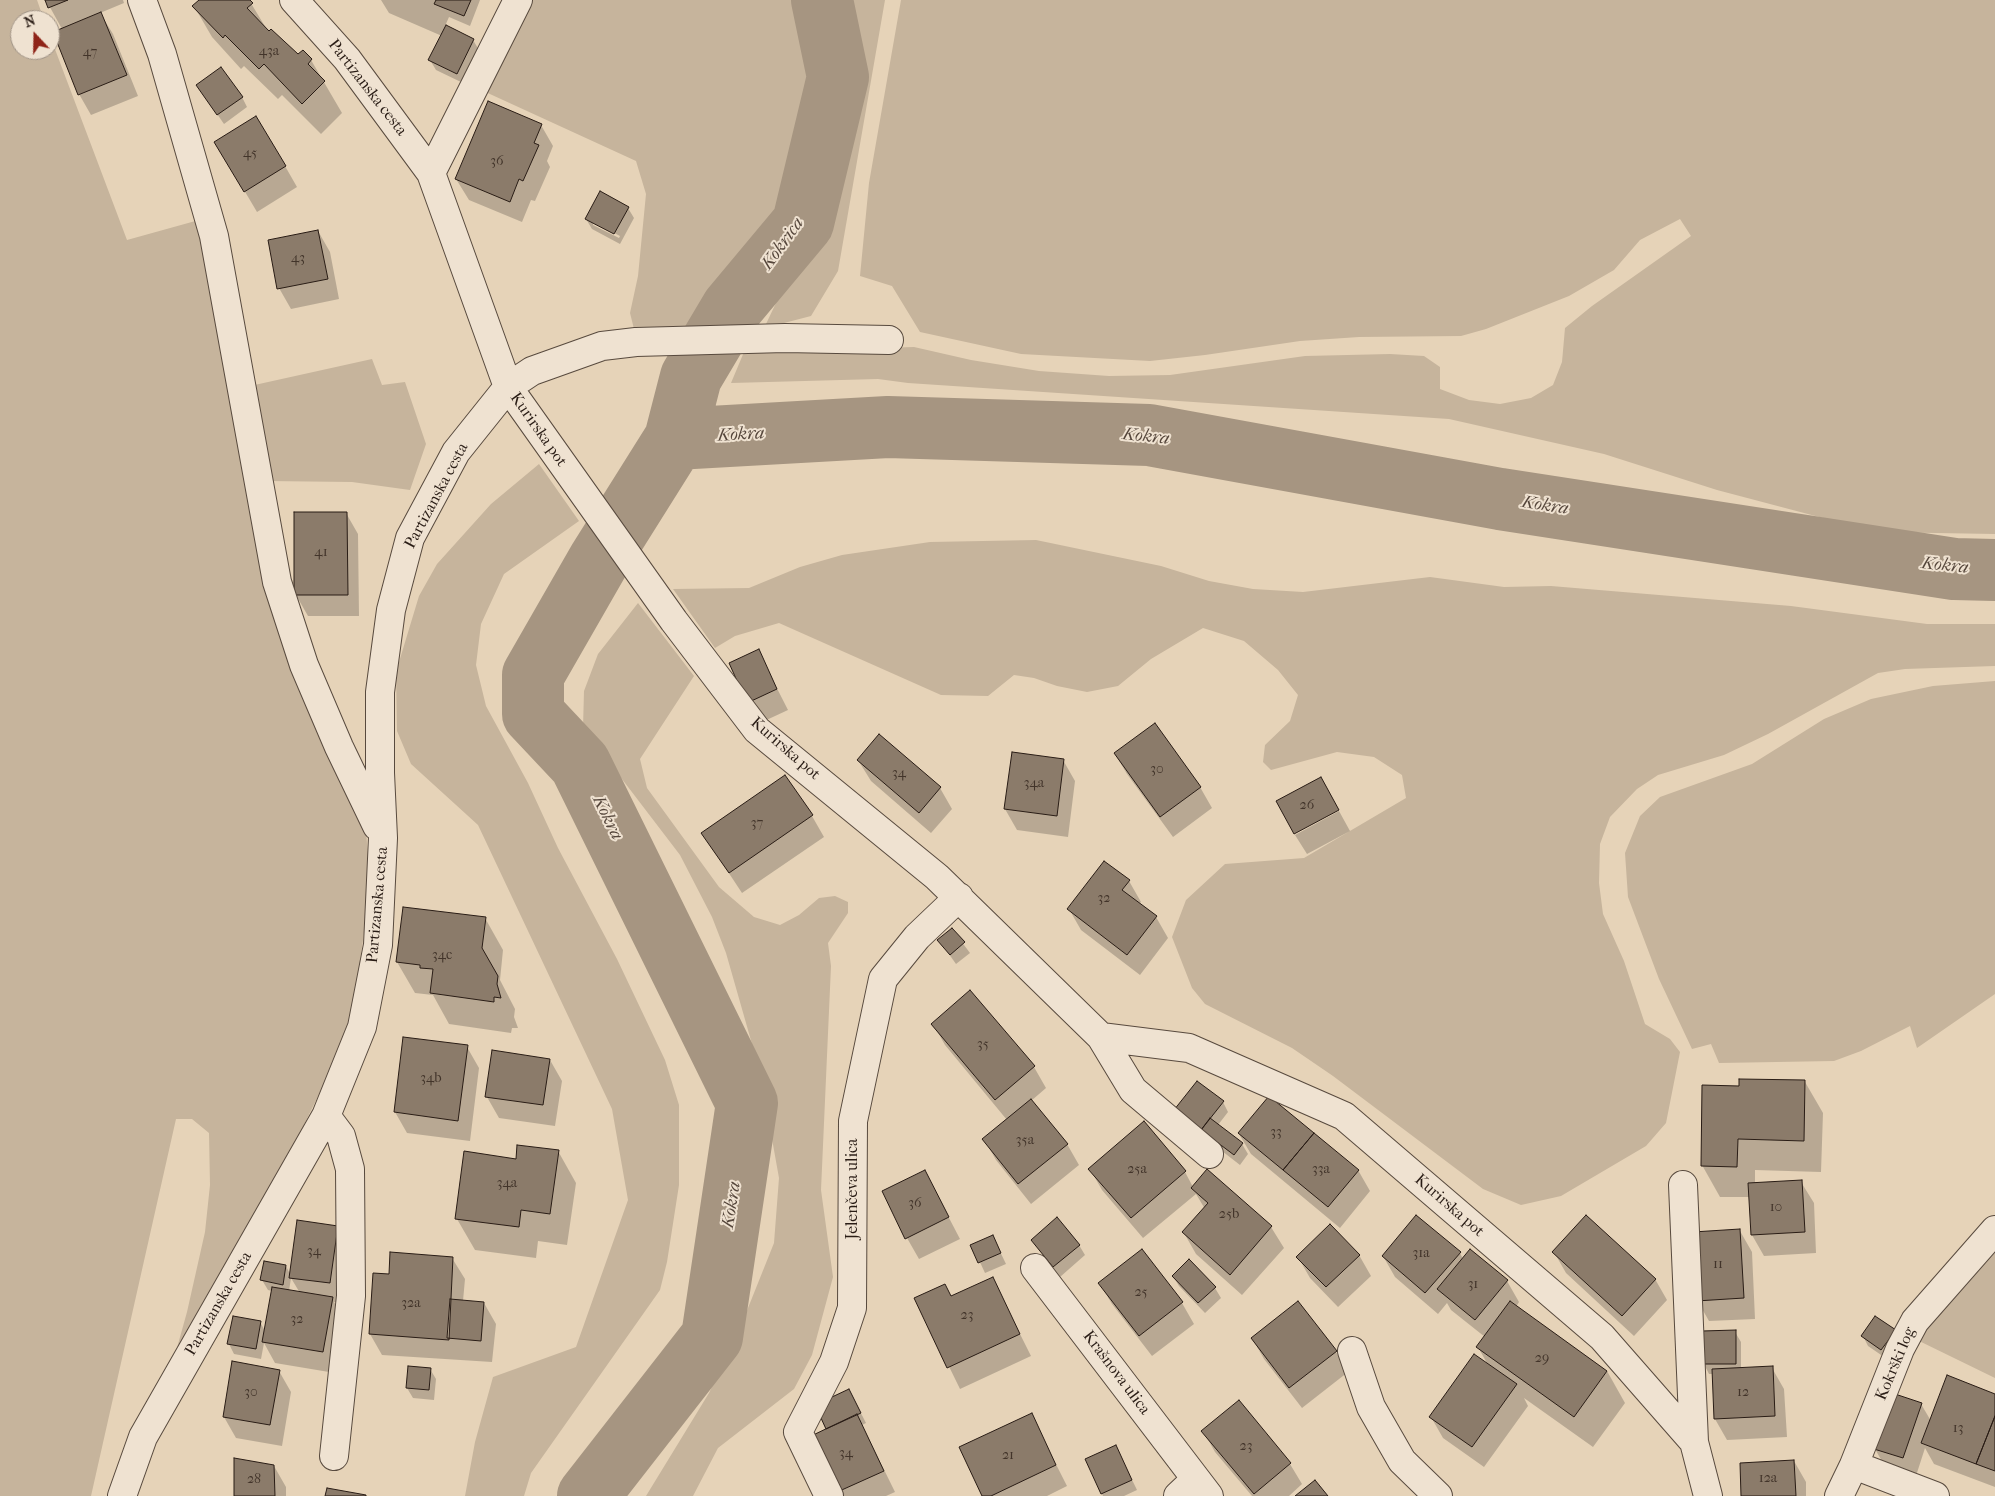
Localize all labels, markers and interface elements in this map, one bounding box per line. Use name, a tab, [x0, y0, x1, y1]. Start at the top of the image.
north arrow	[10, 10, 60, 60]
text: N	[22, 12, 38, 31]
street label: Partizanska cesta	[323, 36, 411, 140]
house number: 43a	[259, 44, 279, 60]
house number: 47	[83, 45, 97, 61]
house number: 45	[243, 146, 257, 162]
house number: 36	[490, 154, 504, 170]
water label: Kokrica	[757, 214, 809, 274]
house number: 43	[291, 251, 305, 267]
street label: Kurirska pot	[505, 389, 571, 471]
water label: Kokra	[717, 423, 765, 447]
water label: Kokra	[1122, 424, 1170, 450]
street label: Partizanska cesta	[401, 440, 473, 552]
water label: Kokra	[1520, 492, 1570, 520]
house number: 41	[314, 545, 328, 561]
water label: Kokra	[1921, 553, 1969, 579]
street label: Kurirska pot	[746, 714, 824, 784]
house number: 30	[1150, 762, 1164, 778]
house number: 34	[892, 766, 906, 782]
house number: 34a	[1024, 776, 1044, 792]
water label: Kokra	[587, 792, 627, 844]
house number: 26	[1300, 798, 1314, 814]
house number: 37	[751, 816, 763, 832]
street label: Partizanska cesta	[363, 846, 393, 964]
house number: 32	[1098, 891, 1110, 907]
house number: 34c	[432, 948, 452, 964]
house number: 35	[977, 1037, 989, 1053]
house number: 34b	[420, 1071, 442, 1087]
house number: 33	[1270, 1125, 1282, 1141]
house number: 35a	[1016, 1133, 1034, 1149]
street label: Jelenčeva ulica	[843, 1138, 863, 1240]
house number: 25a	[1127, 1162, 1147, 1178]
house number: 33a	[1312, 1162, 1330, 1178]
street label: Kurirska pot	[1410, 1171, 1488, 1241]
house number: 34a	[497, 1176, 517, 1192]
water label: Kokra	[718, 1180, 746, 1230]
house number: 36	[908, 1196, 922, 1212]
house number: 10	[1770, 1200, 1782, 1216]
house number: 25b	[1219, 1207, 1239, 1223]
house number: 34	[307, 1244, 321, 1260]
house number: 31a	[1412, 1246, 1430, 1262]
street label: Partizanska cesta	[181, 1249, 257, 1359]
house number: 11	[1713, 1257, 1723, 1273]
house number: 31	[1468, 1277, 1478, 1293]
house number: 25	[1134, 1285, 1148, 1301]
house number: 32a	[401, 1296, 421, 1312]
house number: 23	[961, 1308, 973, 1324]
house number: 32	[291, 1312, 303, 1328]
street label: Kokrški log	[1872, 1324, 1920, 1404]
street label: Krašnova ulica	[1078, 1327, 1154, 1419]
house number: 29	[1535, 1351, 1549, 1367]
house number: 30	[244, 1385, 258, 1401]
house number: 12	[1737, 1385, 1749, 1401]
house number: 13	[1953, 1421, 1963, 1437]
house number: 23	[1240, 1439, 1252, 1455]
house number: 34	[839, 1446, 853, 1462]
house number: 21	[1002, 1448, 1014, 1464]
house number: 12a	[1759, 1471, 1777, 1487]
house number: 28	[247, 1472, 261, 1488]

